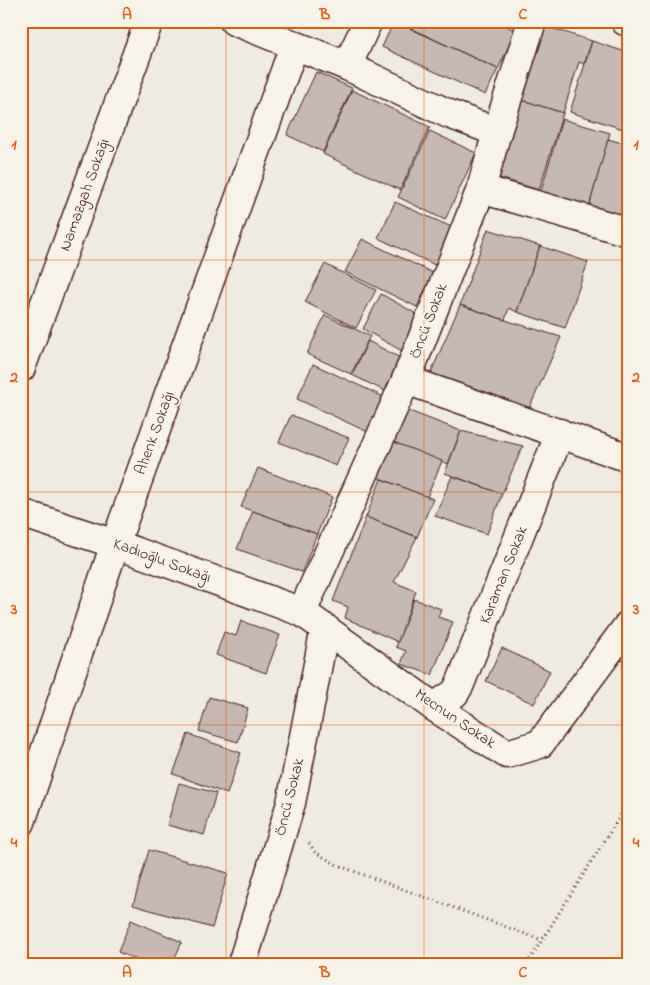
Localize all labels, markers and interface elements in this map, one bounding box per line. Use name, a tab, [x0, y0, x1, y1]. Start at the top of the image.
text: A	[122, 3, 132, 27]
text: B	[319, 3, 331, 27]
text: C	[519, 3, 528, 27]
text: 1	[11, 133, 17, 157]
text: 1	[633, 133, 639, 157]
street label: Namazgah Sokağı	[53, 135, 117, 255]
street label: Öncü Sokak	[404, 279, 455, 362]
text: 2	[9, 366, 18, 390]
text: 2	[631, 366, 640, 390]
street label: Ahenk Sokağı	[129, 388, 181, 478]
street label: Karaman Sokak	[473, 522, 535, 628]
street label: Kadıoğlu Sokağı	[110, 532, 215, 590]
text: 3	[10, 598, 18, 622]
text: 3	[632, 598, 640, 622]
street label: Mecnun Sokak	[409, 683, 501, 756]
street label: Öncü Sokak	[269, 755, 311, 838]
text: 4	[10, 831, 18, 855]
text: 4	[632, 831, 640, 855]
text: A	[122, 961, 132, 985]
text: B	[319, 961, 331, 985]
text: C	[519, 961, 528, 985]

